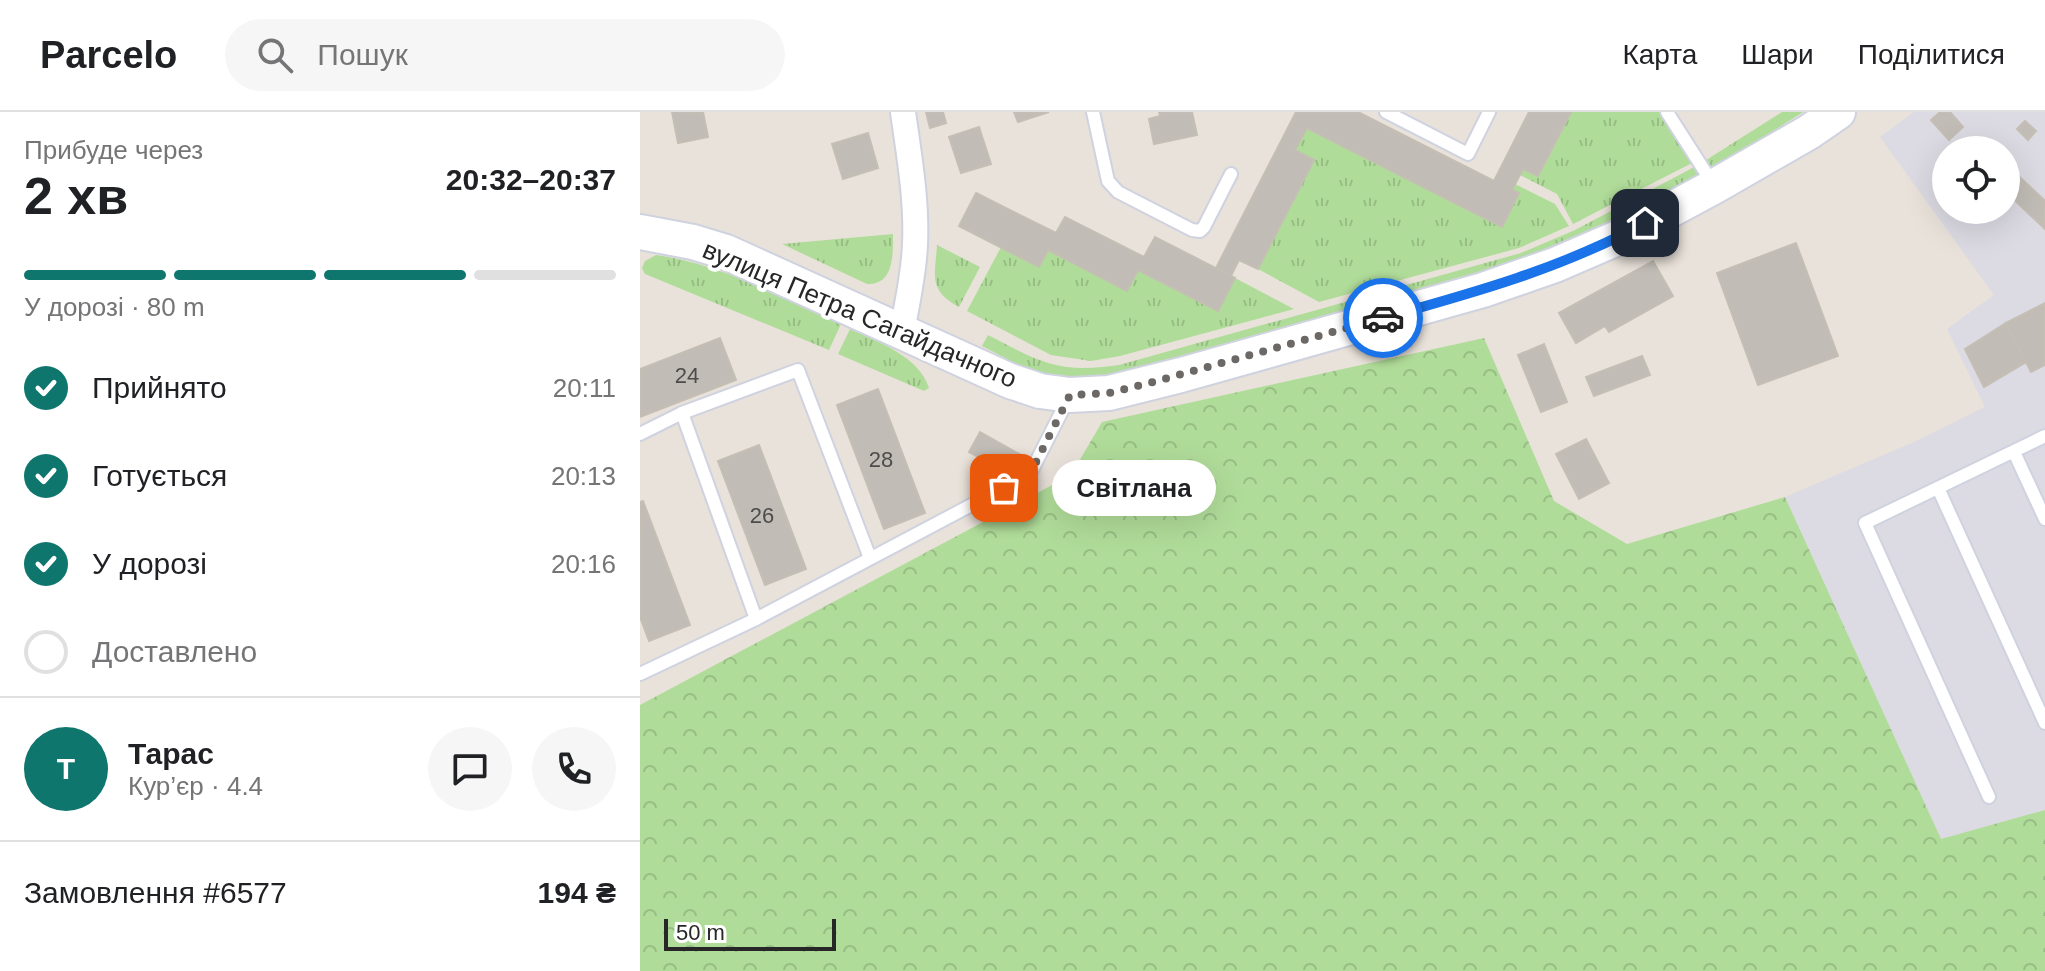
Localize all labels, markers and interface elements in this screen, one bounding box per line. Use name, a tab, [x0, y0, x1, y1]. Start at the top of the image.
search box	[225, 19, 785, 91]
icon: search	[253, 33, 297, 77]
text: Parcelo	[40, 34, 177, 76]
text: Пошук	[317, 38, 408, 71]
text: Карта	[1622, 39, 1697, 70]
text: Шари	[1741, 39, 1814, 70]
text: Поділитися	[1858, 39, 2005, 70]
text: Прибуде через	[24, 135, 203, 165]
map controls	[1932, 136, 2020, 224]
button: locate	[1932, 136, 2020, 224]
text: 20:32–20:37	[446, 163, 616, 196]
text: 2 хв	[24, 167, 128, 225]
pin	[1611, 189, 1679, 257]
icon: home	[1623, 201, 1667, 245]
street label: вулиця Петра Сагайдачного	[699, 234, 1021, 394]
courier	[1343, 278, 1423, 358]
text: У дорозі · 80 m	[24, 292, 205, 322]
icon: car	[1361, 296, 1405, 340]
house number: 24	[675, 363, 699, 388]
icon: check	[24, 366, 68, 410]
text: Прийнято	[92, 371, 227, 404]
text: 20:11	[553, 373, 616, 403]
house number: 28	[869, 447, 893, 472]
icon: check	[24, 454, 68, 498]
pin	[970, 454, 1038, 522]
text: Готується	[92, 459, 227, 492]
callout: Світлана	[1052, 460, 1216, 516]
text: 20:13	[551, 461, 616, 491]
icon: bag	[982, 466, 1026, 510]
text: Світлана	[1076, 473, 1192, 503]
house number: 26	[750, 503, 774, 528]
icon: check	[24, 542, 68, 586]
text: У дорозі	[92, 547, 207, 580]
text: 20:16	[551, 549, 616, 579]
text: Доставлено	[92, 635, 257, 668]
button: chat	[428, 727, 512, 811]
button: phone	[532, 727, 616, 811]
text: Тарас	[128, 737, 214, 770]
text: Т	[57, 752, 75, 785]
text: Кур’єр · 4.4	[128, 771, 263, 801]
text: Замовлення #6577	[24, 876, 287, 909]
text: 194 ₴	[538, 876, 616, 909]
scale bar	[664, 915, 836, 951]
text: 50 m	[676, 920, 725, 945]

